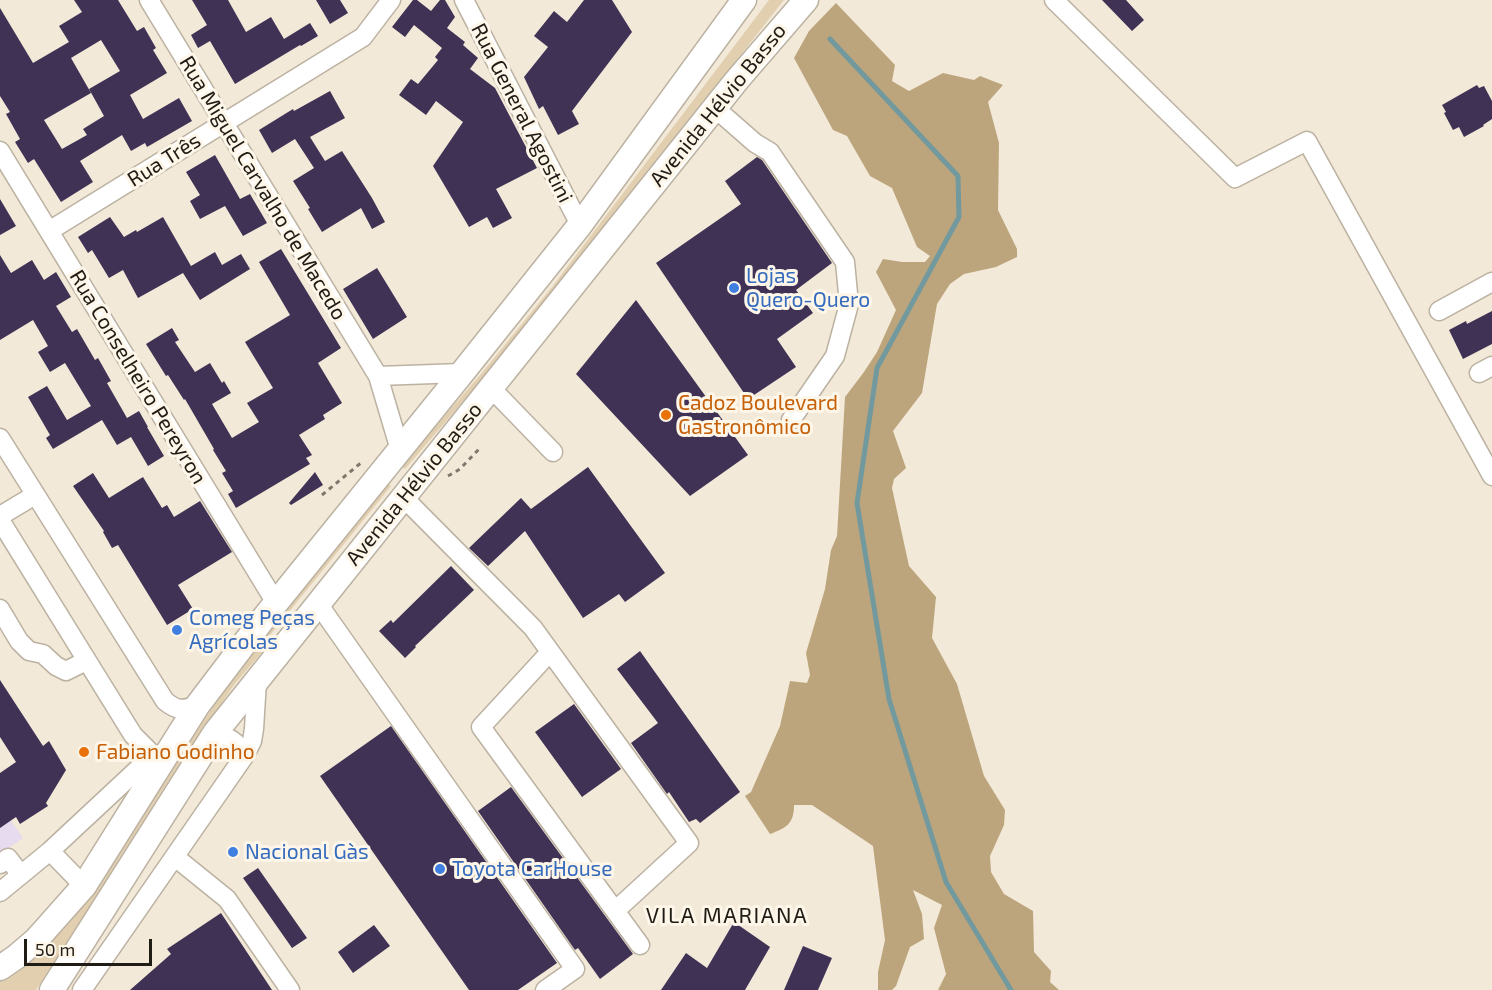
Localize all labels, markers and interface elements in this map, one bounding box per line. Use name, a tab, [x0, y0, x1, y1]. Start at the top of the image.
street label: Avenida Hélvio Basso	[645, 18, 791, 192]
street label: Rua General Agostini	[466, 19, 578, 207]
street label: Rua Miguel Carvalho de Macedo	[174, 51, 352, 325]
street label: Rua Três	[123, 128, 205, 192]
place label: Lojas Quero-Quero	[746, 263, 870, 313]
street label: Rua Conselheiro Pereyron	[64, 265, 212, 489]
marker: Lojas Quero-Quero	[727, 281, 741, 295]
place label: Cadoz Boulevard Gastronômico	[678, 390, 838, 440]
street label: Avenida Hélvio Basso	[341, 397, 487, 571]
marker: Cadoz Boulevard Gastronômico	[659, 408, 673, 422]
place label: Comeg Peças Agrícolas	[189, 605, 315, 655]
marker: Comeg Peças Agrícolas	[170, 623, 184, 637]
place label: Fabiano Godinho	[96, 739, 255, 765]
marker: Fabiano Godinho	[77, 745, 91, 759]
place label: Nacional Gàs	[245, 839, 369, 865]
marker: Nacional Gàs	[226, 845, 240, 859]
place label: Toyota CarHouse	[452, 856, 613, 882]
marker: Toyota CarHouse	[433, 862, 447, 876]
district label: VILA MARIANA	[646, 903, 808, 929]
scale bar	[27, 927, 154, 965]
text: 50 m	[35, 938, 75, 960]

